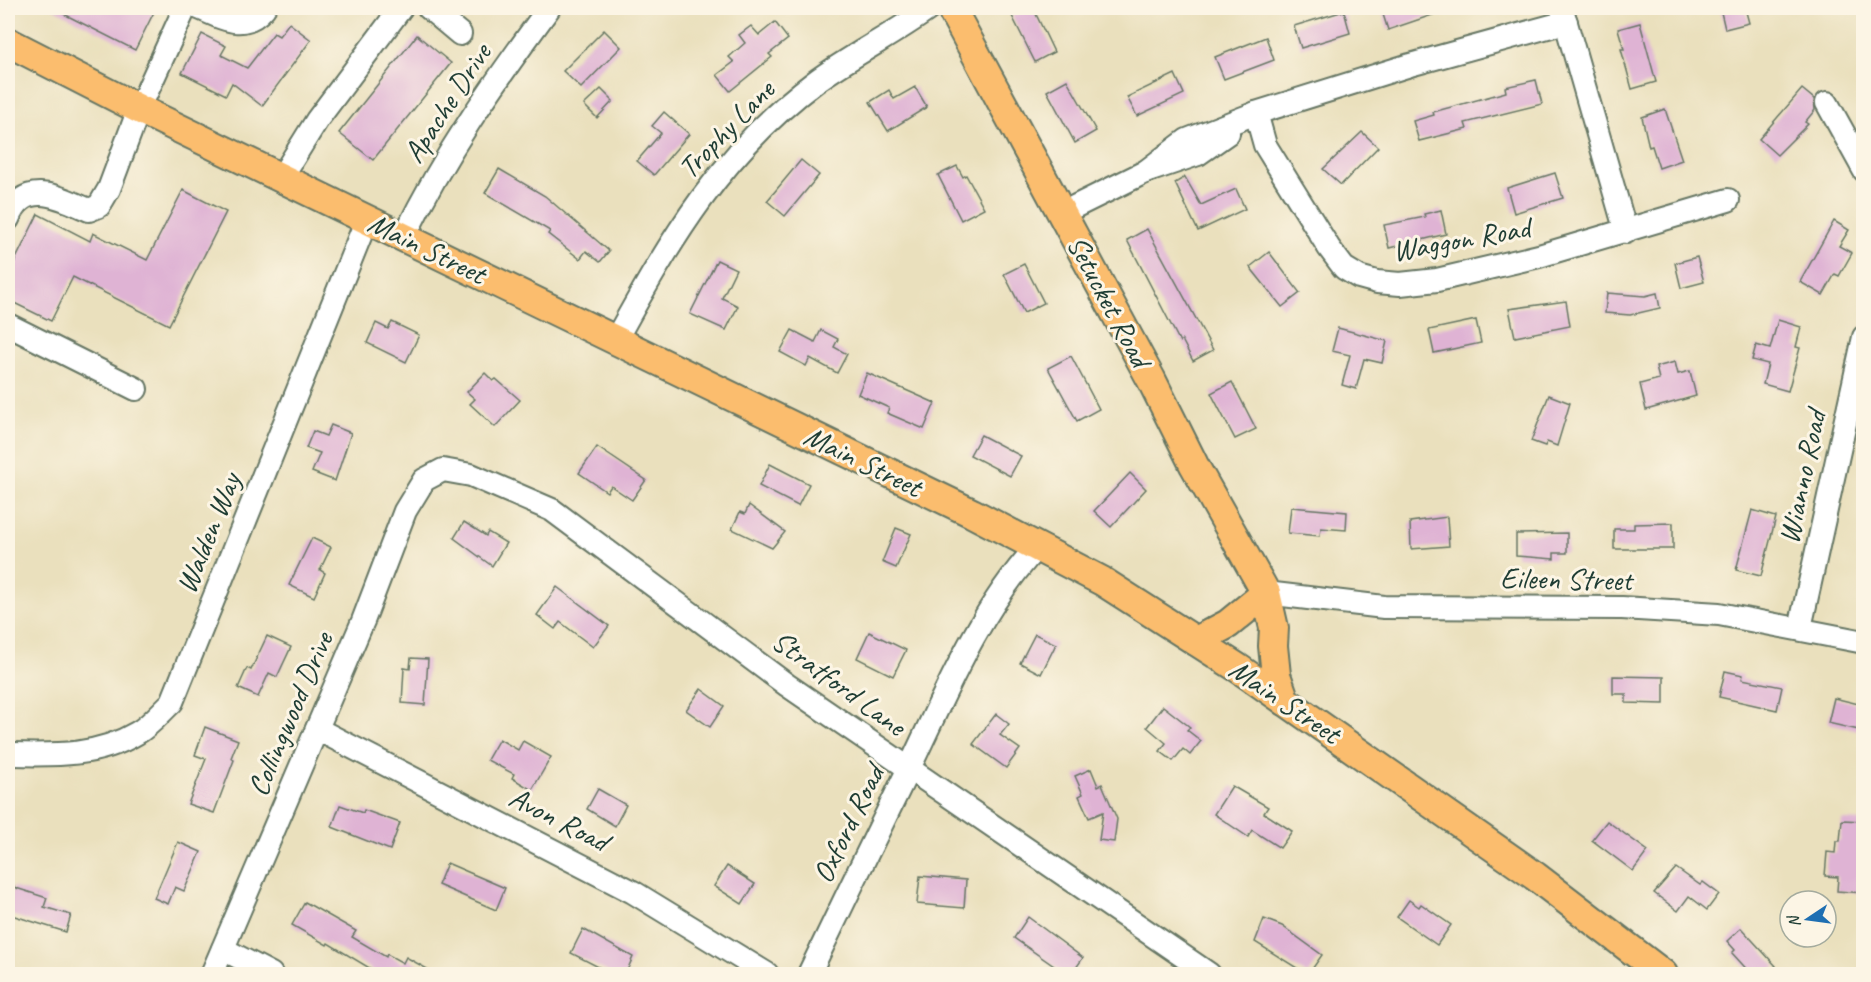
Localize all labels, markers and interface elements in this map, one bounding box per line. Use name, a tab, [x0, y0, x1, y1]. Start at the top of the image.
street label: Apache Drive	[394, 34, 501, 170]
street label: Trophy Lane	[670, 70, 784, 187]
street label: Main Street	[362, 203, 495, 294]
street label: Waggon Road	[1389, 208, 1537, 270]
street label: Setucket Road	[1059, 229, 1161, 377]
street label: Wianno Road	[1769, 403, 1836, 547]
street label: Main Street	[798, 416, 931, 507]
street label: Walden Way	[167, 465, 250, 599]
street label: Eileen Street	[1500, 559, 1635, 599]
street label: Stratford Lane	[765, 622, 915, 746]
street label: Collingwood Drive	[238, 624, 342, 802]
street label: Main Street	[1222, 650, 1350, 754]
street label: Oxford Road	[803, 755, 894, 889]
street label: Avon Road	[503, 778, 619, 862]
north arrow	[1778, 889, 1838, 949]
text: N	[1783, 912, 1805, 929]

